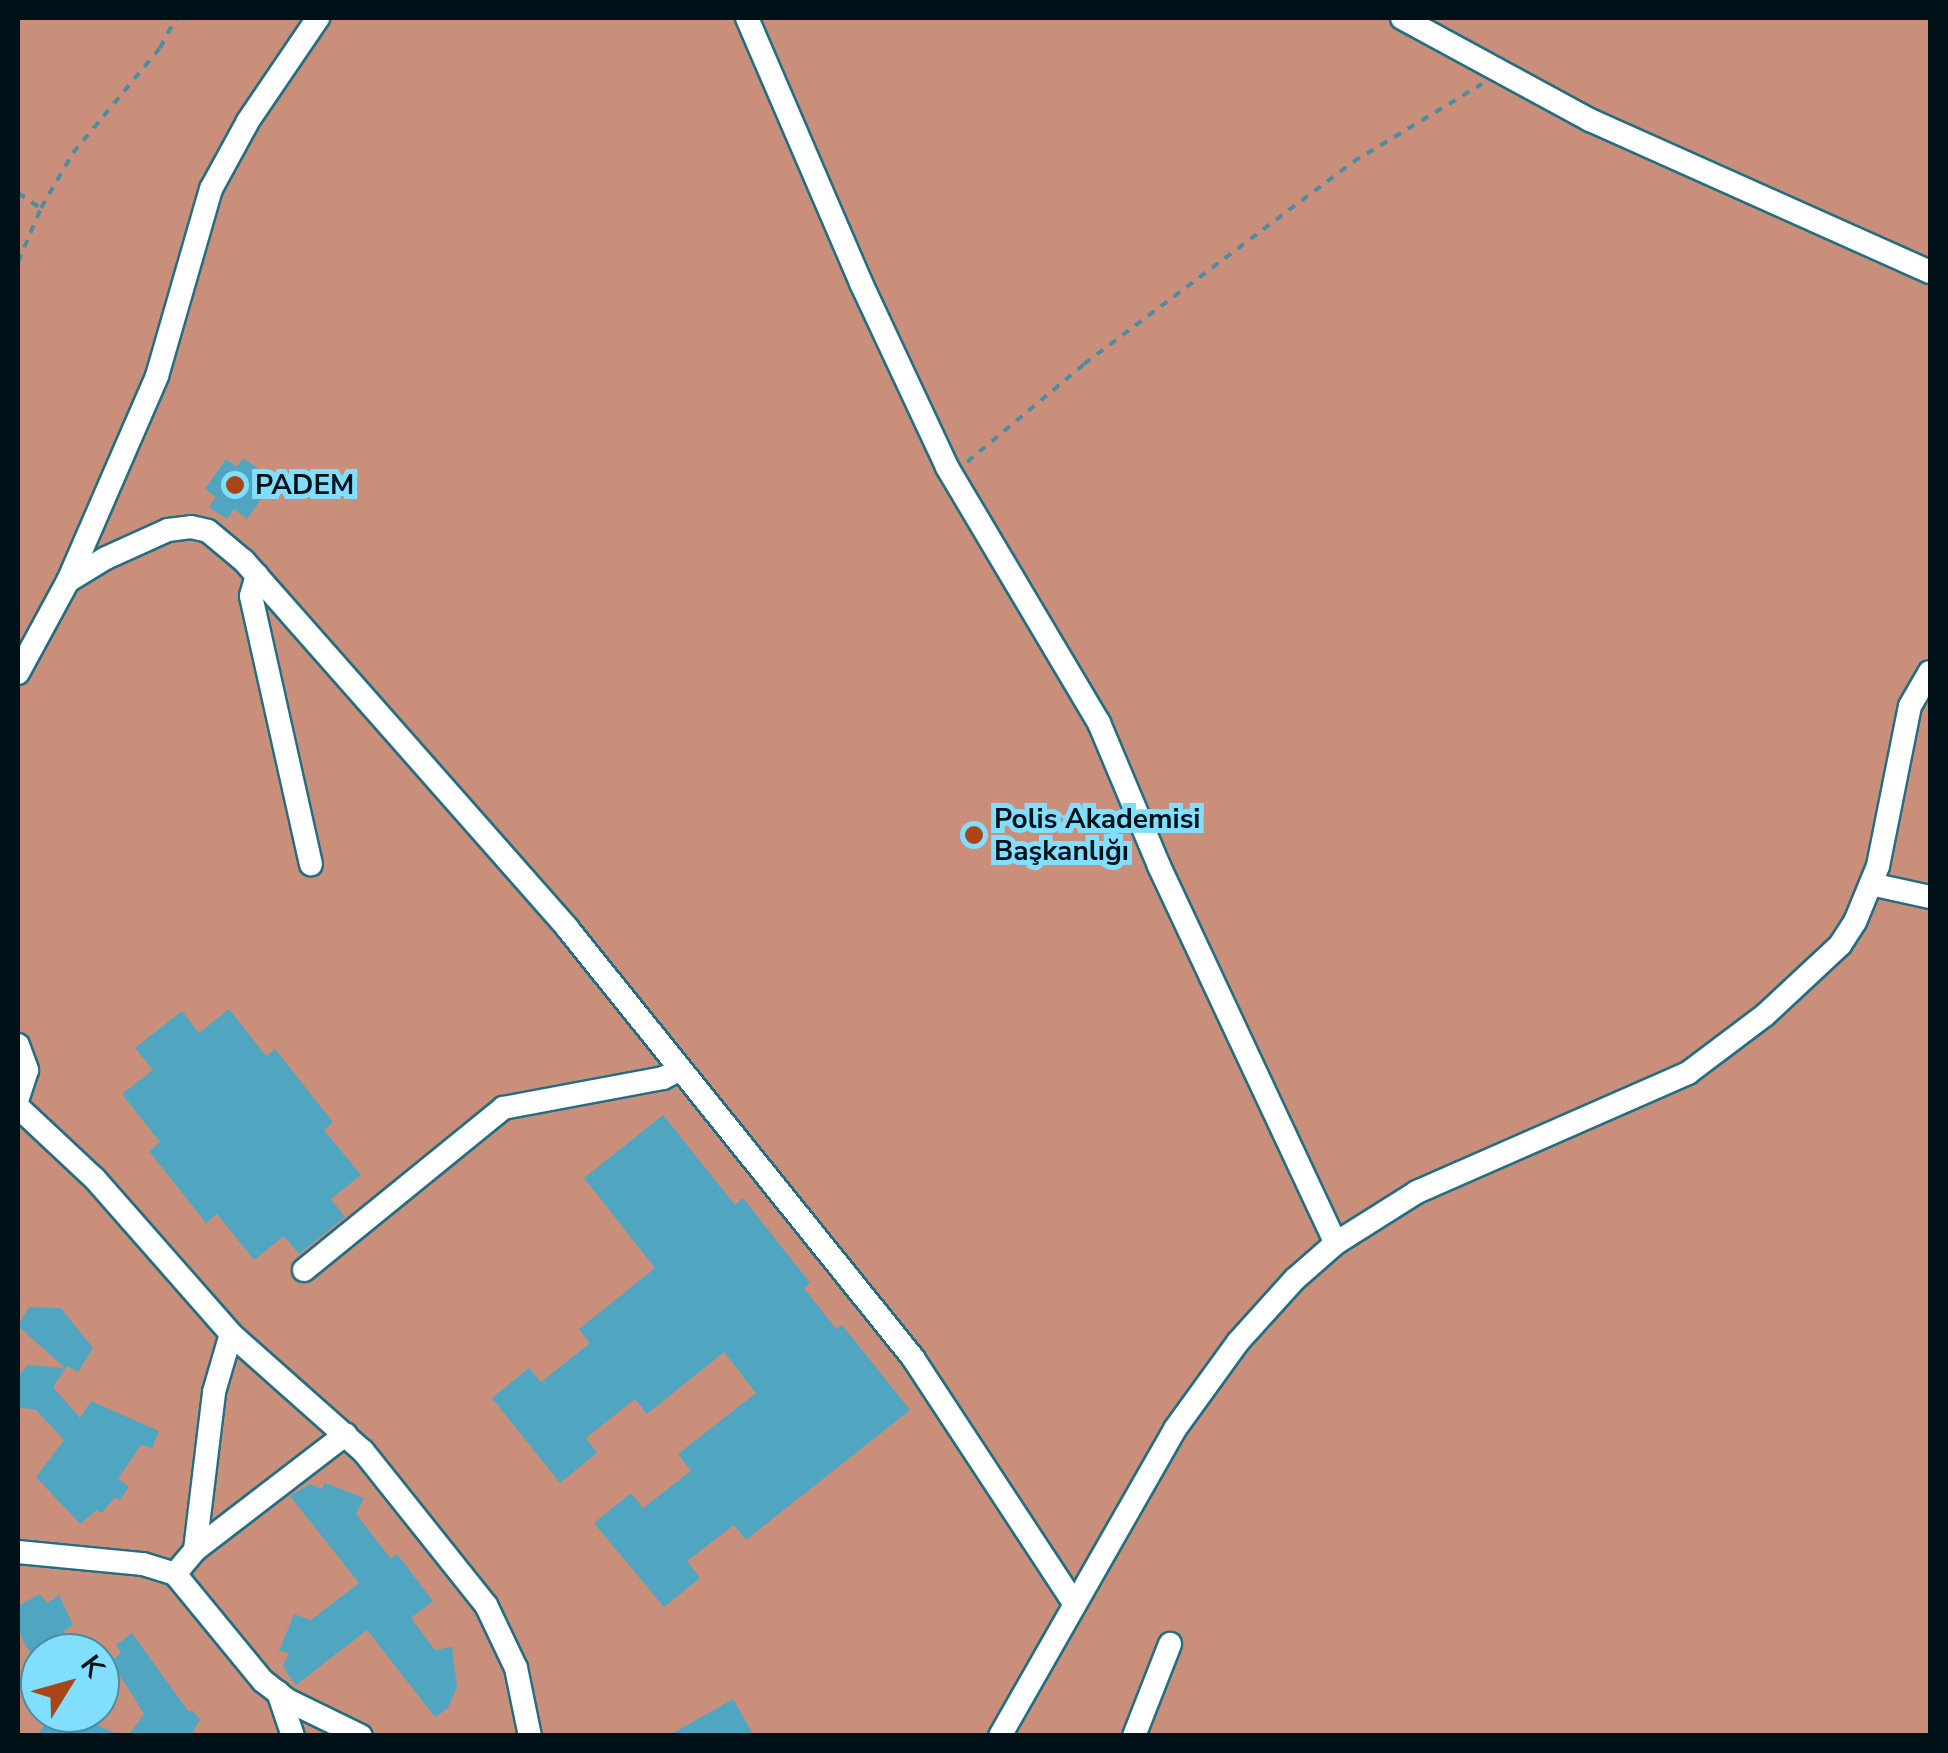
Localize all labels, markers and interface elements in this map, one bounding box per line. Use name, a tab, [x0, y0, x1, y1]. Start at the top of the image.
place label: PADEM	[255, 468, 354, 502]
marker: PADEM	[224, 474, 246, 496]
place label: Polis Akademisi Başkanlığı	[994, 802, 1200, 868]
marker: Polis Akademisi Başkanlığı	[963, 824, 985, 846]
north arrow	[20, 1633, 120, 1733]
text: K	[72, 1647, 113, 1685]

